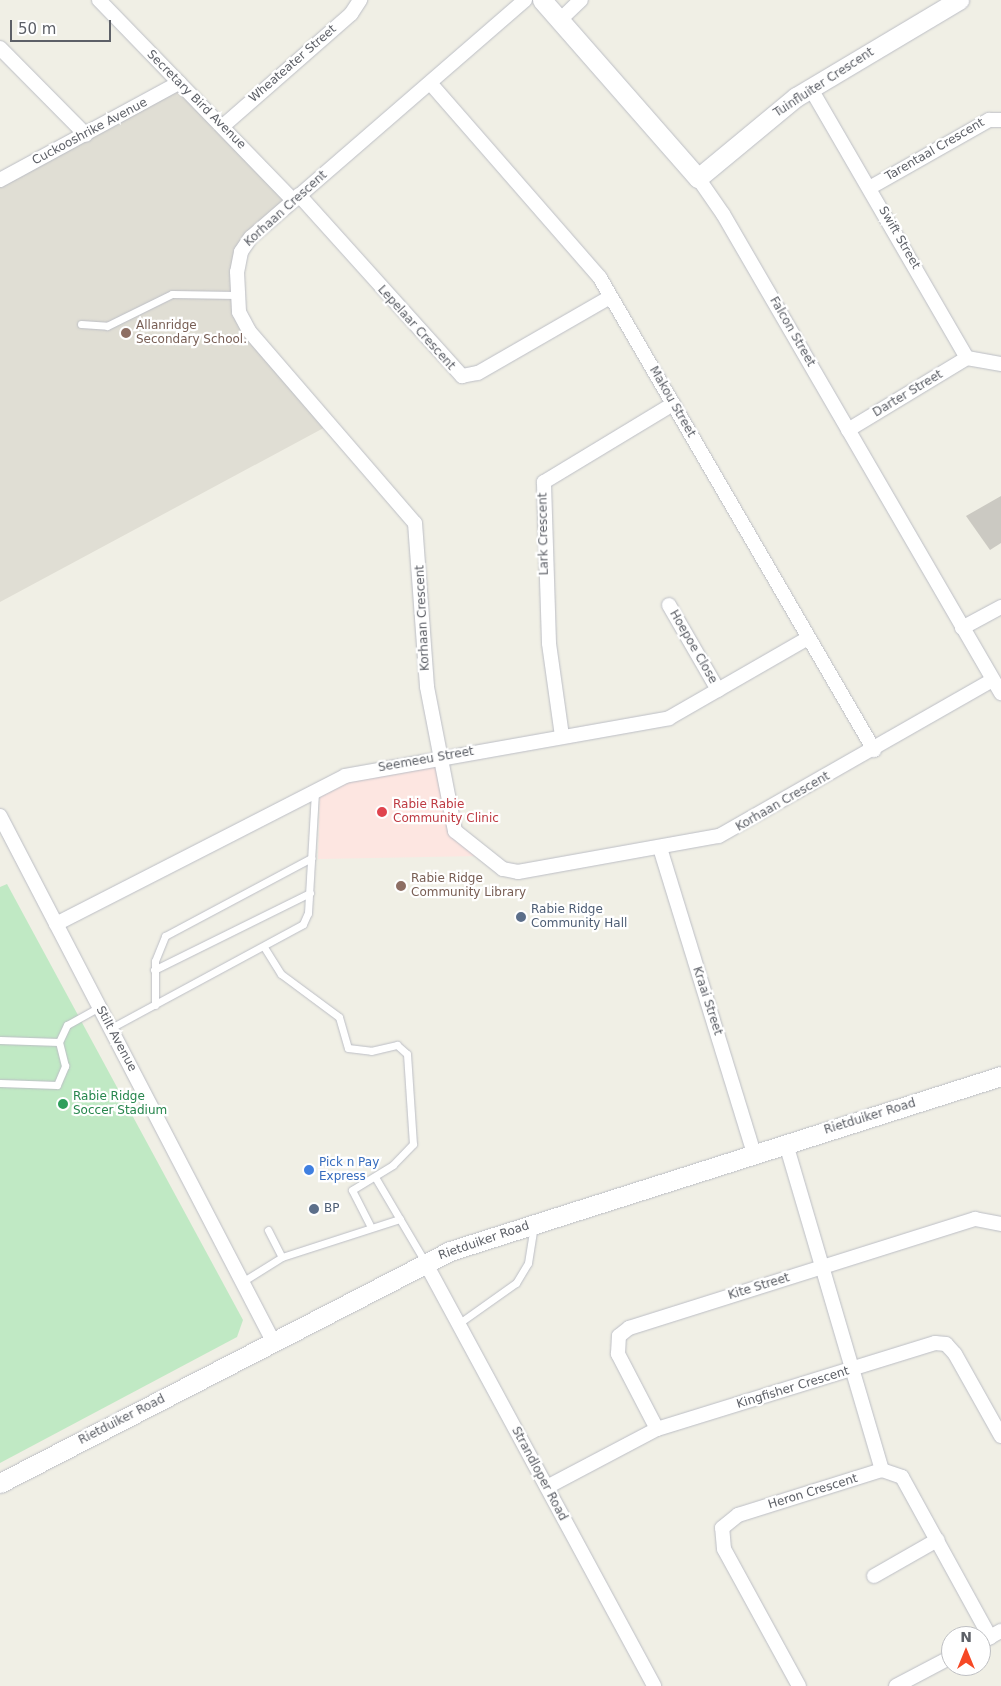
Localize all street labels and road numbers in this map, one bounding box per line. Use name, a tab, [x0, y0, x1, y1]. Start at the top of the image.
street label: Wheateater Street	[246, 22, 340, 106]
street label: Tuinfluiter Crescent	[771, 45, 877, 121]
street label: Secretary Bird Avenue	[144, 48, 248, 152]
street label: Cuckooshrike Avenue	[30, 96, 150, 168]
street label: Tarentaal Crescent	[883, 116, 987, 184]
street label: Korhaan Crescent	[242, 168, 330, 250]
street label: Swift Street	[875, 204, 923, 272]
street label: Lepelaar Crescent	[374, 283, 458, 373]
street label: Falcon Street	[766, 294, 818, 370]
street label: Makou Street	[646, 364, 698, 440]
street label: Darter Street	[871, 368, 945, 420]
street label: Lark Crescent	[536, 493, 552, 575]
street label: Korhaan Crescent	[413, 565, 433, 671]
street label: Hoepoe Close	[666, 608, 720, 686]
street label: Seemeeu Street	[377, 745, 475, 775]
street label: Korhaan Crescent	[733, 769, 833, 835]
street label: Kraai Street	[689, 965, 725, 1037]
street label: Stilt Avenue	[93, 1004, 139, 1074]
street label: Rietduiker Road	[822, 1096, 918, 1138]
street label: Rietduiker Road	[437, 1219, 531, 1263]
street label: Kite Street	[726, 1271, 792, 1303]
street label: Kingfisher Crescent	[735, 1364, 851, 1412]
street label: Rietduiker Road	[76, 1392, 168, 1448]
street label: Strandloper Road	[508, 1425, 570, 1523]
street label: Heron Crescent	[767, 1472, 859, 1512]

